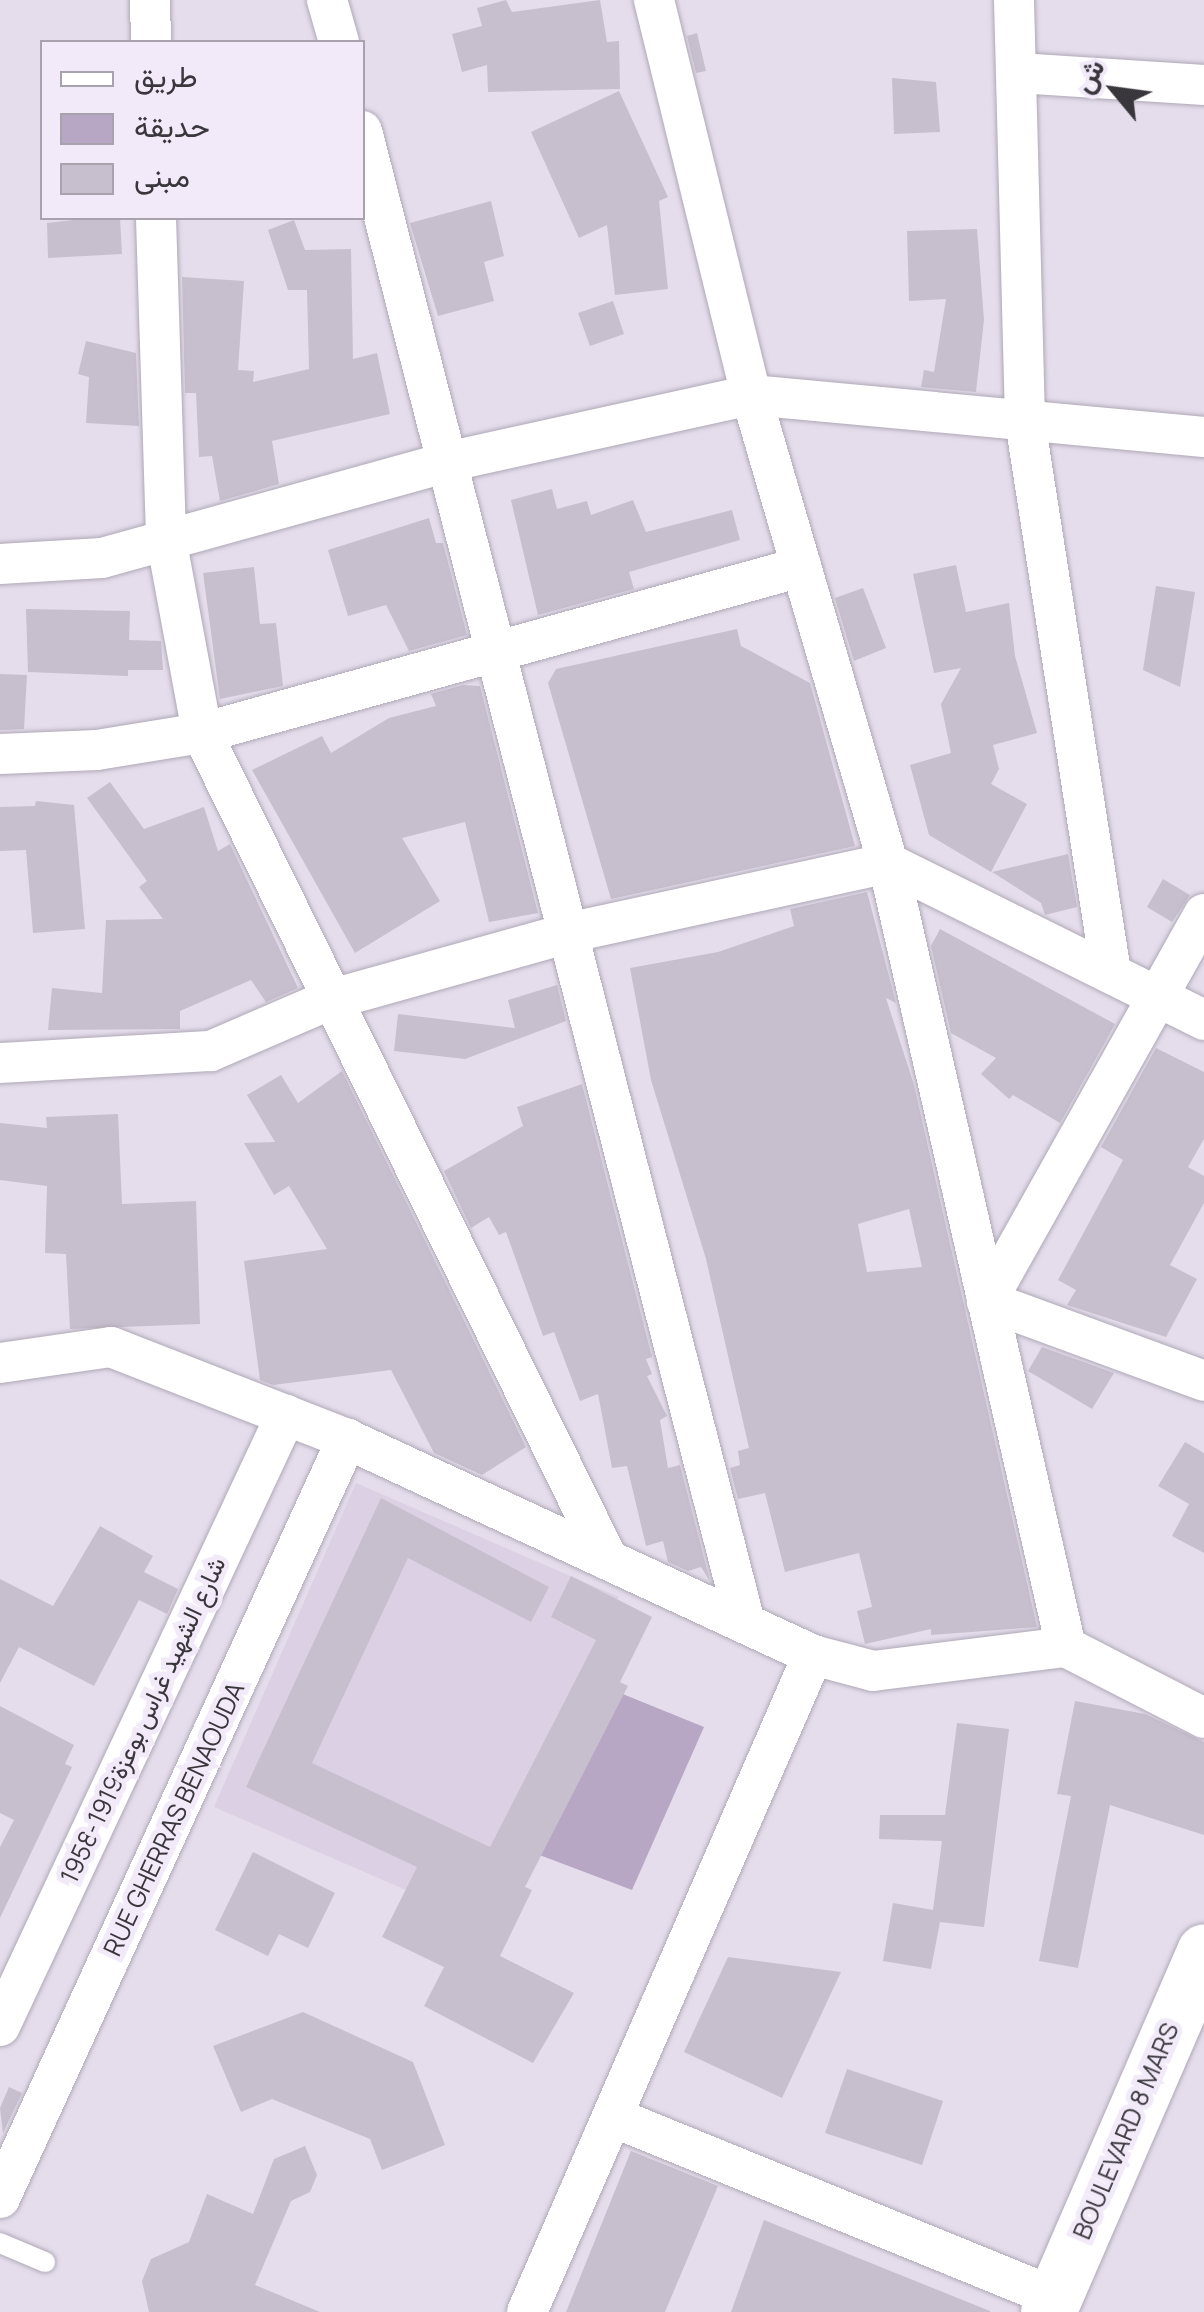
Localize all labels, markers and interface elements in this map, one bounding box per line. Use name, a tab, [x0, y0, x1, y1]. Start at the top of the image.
legend	[40, 40, 365, 220]
north arrow	[1064, 40, 1164, 140]
text: ش	[1063, 52, 1113, 99]
text: طريق	[134, 55, 198, 96]
text: حديقة	[134, 105, 210, 146]
text: مبنى	[134, 155, 190, 196]
street label: شارع الشهيد غراس بوعزة1919-1958	[54, 1552, 232, 1888]
street label: RUE GHERRAS BENAOUDA	[97, 1677, 251, 1961]
street label: BOULEVARD 8 MARS	[1067, 2018, 1185, 2244]

